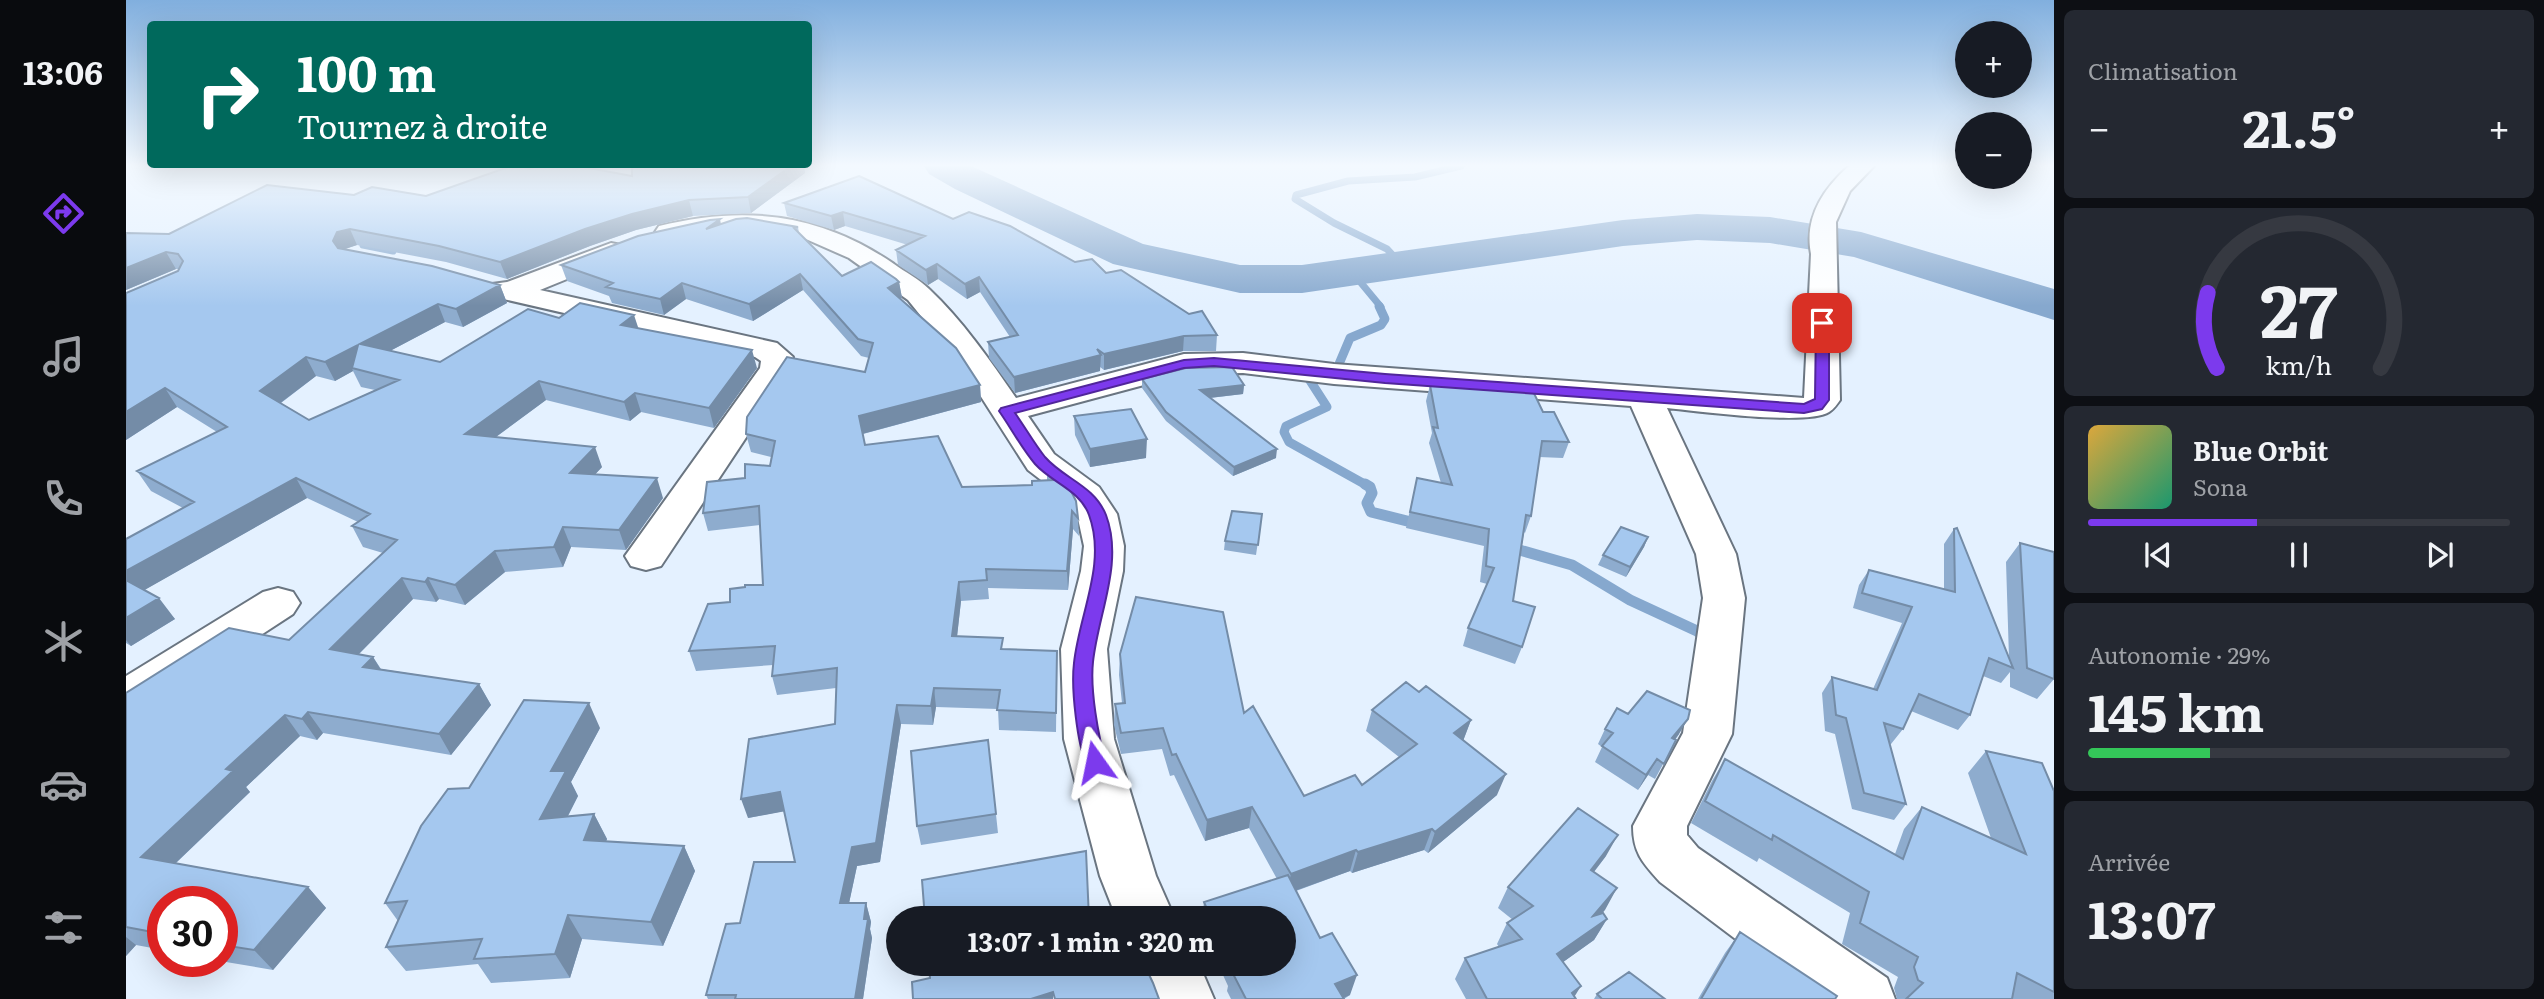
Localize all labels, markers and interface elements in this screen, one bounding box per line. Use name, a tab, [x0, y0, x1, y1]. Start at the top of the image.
map controls	[1955, 21, 2032, 189]
button: +	[1955, 21, 2032, 98]
text: 100 m	[297, 34, 436, 107]
text: 13:06	[23, 47, 103, 95]
icon: right	[182, 49, 273, 140]
text: Climatisation	[2088, 53, 2238, 87]
text: 21.5°	[2242, 87, 2356, 164]
text: −	[2088, 97, 2110, 154]
text: +	[2488, 97, 2510, 154]
text: Tournez à droite	[297, 101, 548, 149]
button: −	[1955, 112, 2032, 189]
icon: directions	[39, 189, 88, 238]
text: 27	[2260, 252, 2338, 360]
pin	[1792, 293, 1852, 353]
icon: arrive	[1803, 304, 1841, 342]
icon: music	[39, 332, 88, 381]
text: km/h	[2266, 345, 2332, 382]
text: Blue Orbit	[2193, 430, 2328, 469]
text: Sona	[2193, 469, 2248, 503]
icon: phone	[39, 474, 88, 523]
icon: previous	[2139, 536, 2177, 574]
icon: pause	[2280, 536, 2318, 574]
icon: next	[2421, 536, 2459, 574]
icon: climate	[39, 617, 88, 666]
text: Autonomie · 29%	[2088, 637, 2271, 671]
text: 145 km	[2088, 671, 2264, 748]
position arrow	[1058, 725, 1132, 799]
icon: car	[39, 760, 88, 809]
text: Arrivée	[2088, 844, 2170, 878]
text: 13:07	[2088, 878, 2216, 955]
speed limit sign: 30	[147, 886, 238, 977]
icon: filters	[39, 903, 88, 952]
text: 13:07 · 1 min · 320 m	[968, 921, 1214, 960]

